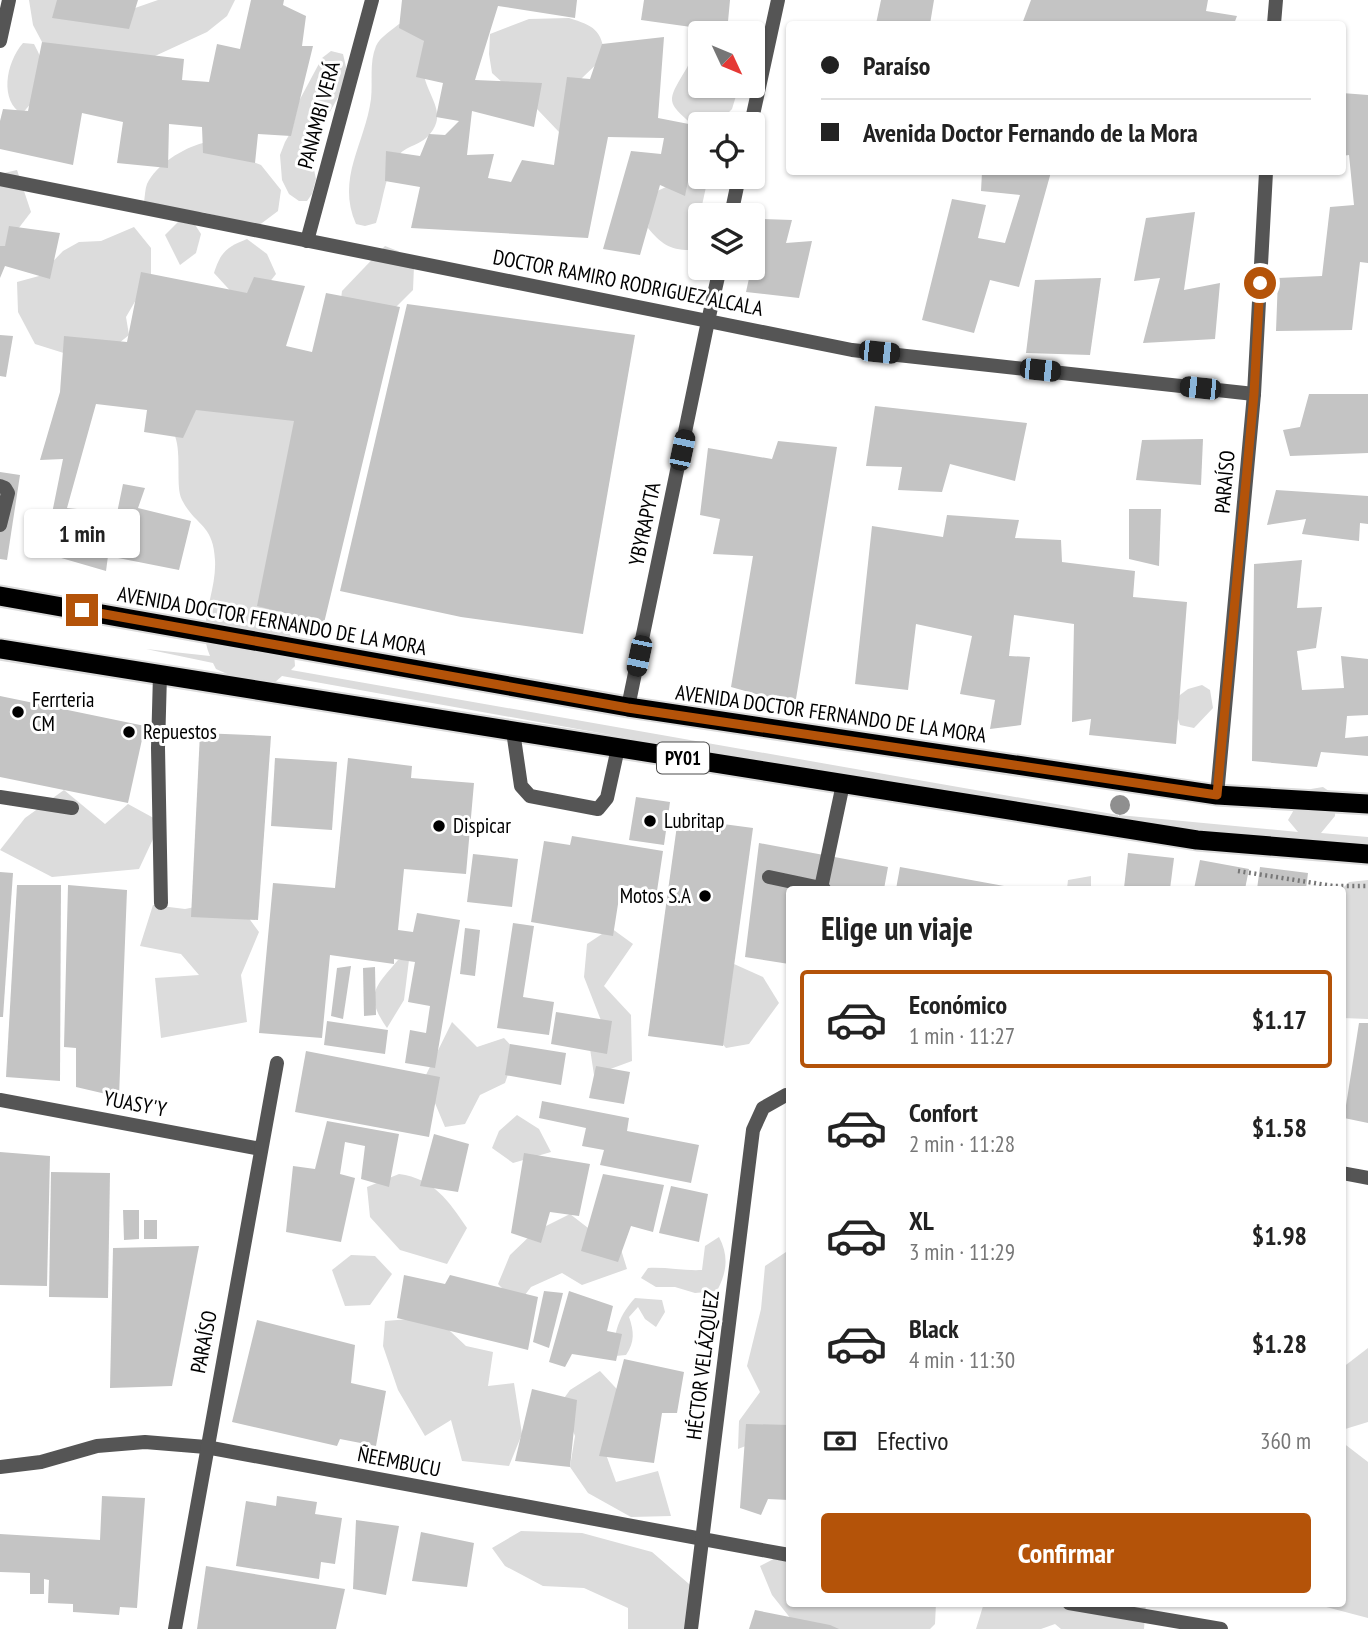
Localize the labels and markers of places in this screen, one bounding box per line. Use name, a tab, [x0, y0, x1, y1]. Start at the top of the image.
place label: Ferrteria CM	[32, 686, 94, 737]
marker: Ferrteria CM	[10, 704, 26, 720]
place label: Repuestos	[143, 718, 217, 745]
marker: Repuestos	[121, 724, 137, 740]
place label: Lubritap	[664, 807, 724, 834]
place label: Dispicar	[453, 812, 511, 839]
marker: Lubritap	[642, 813, 658, 829]
marker: Dispicar	[431, 818, 447, 834]
place label: Motos S.A	[620, 882, 691, 909]
marker: Motos S.A	[697, 888, 713, 904]

